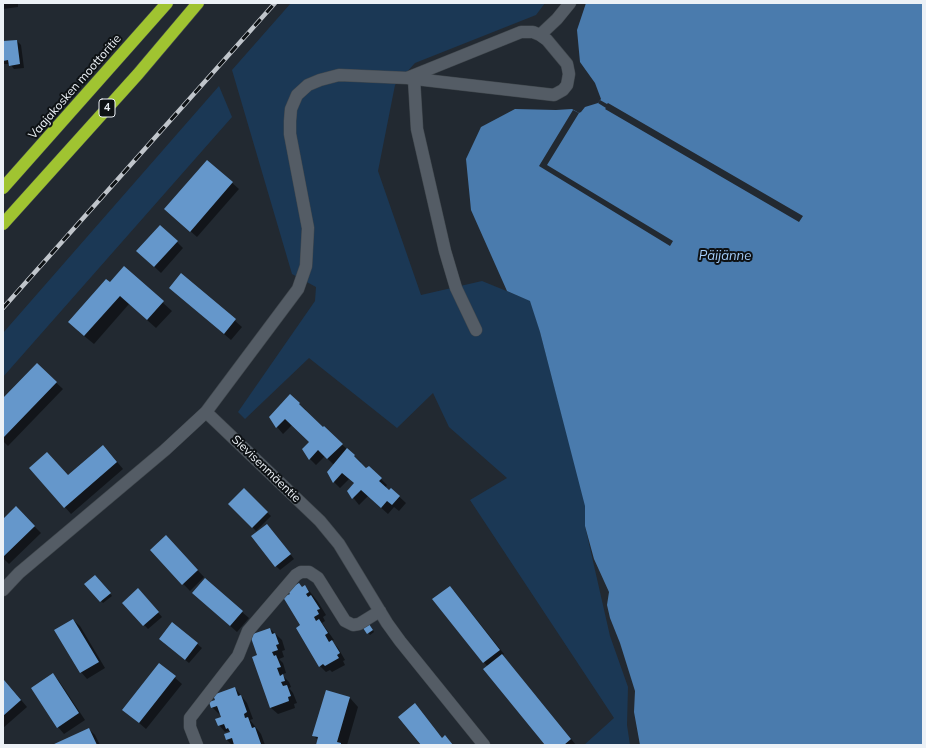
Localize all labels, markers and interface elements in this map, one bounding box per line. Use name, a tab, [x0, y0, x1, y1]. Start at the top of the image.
street label: Vaajakosken moottoritie	[26, 32, 124, 142]
road number: 4	[99, 99, 115, 117]
water label: Päijänne	[699, 248, 751, 264]
street label: Sievisenmäentie	[228, 432, 304, 506]

